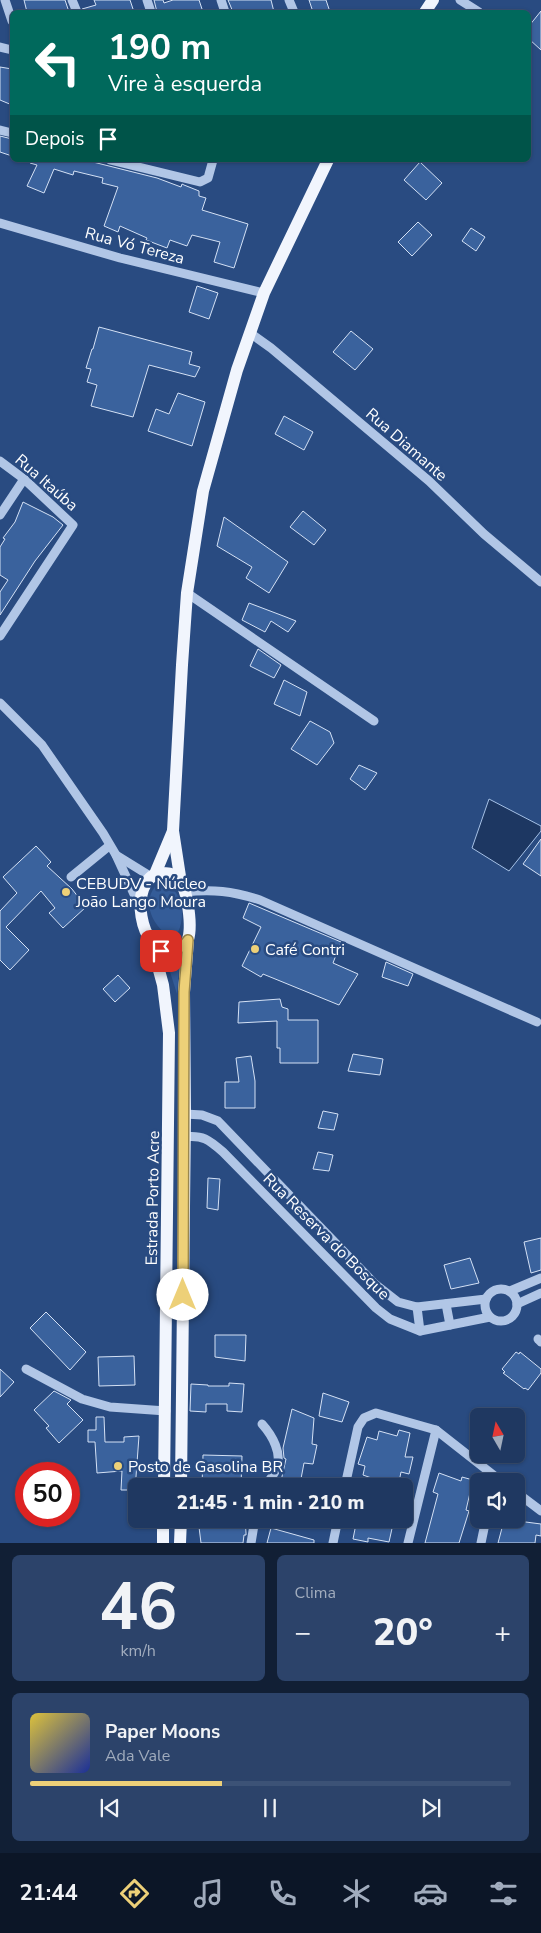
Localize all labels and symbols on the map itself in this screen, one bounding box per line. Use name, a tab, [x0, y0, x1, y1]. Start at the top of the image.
street label: Rua Vó Tereza	[83, 222, 187, 270]
street label: Rua Diamante	[361, 403, 452, 486]
street label: Rua Itaúba	[10, 449, 83, 516]
place label: CEBUDV - Núcleo João Lango Moura	[75, 873, 207, 913]
marker: CEBUDV - Núcleo João Lango Moura	[60, 886, 72, 898]
pin	[140, 930, 182, 972]
place label: Café Contri	[265, 939, 345, 961]
marker: Café Contri	[249, 943, 261, 955]
street label: Estrada Porto Acre	[141, 1130, 165, 1266]
street label: Rua Reserva do Bosque	[258, 1168, 395, 1305]
position arrow	[156, 1268, 208, 1320]
north arrow	[470, 1408, 525, 1462]
place label: Posto de Gasolina BR	[128, 1456, 283, 1478]
marker: Posto de Gasolina BR	[112, 1460, 124, 1472]
speed limit sign: 50	[15, 1462, 80, 1527]

